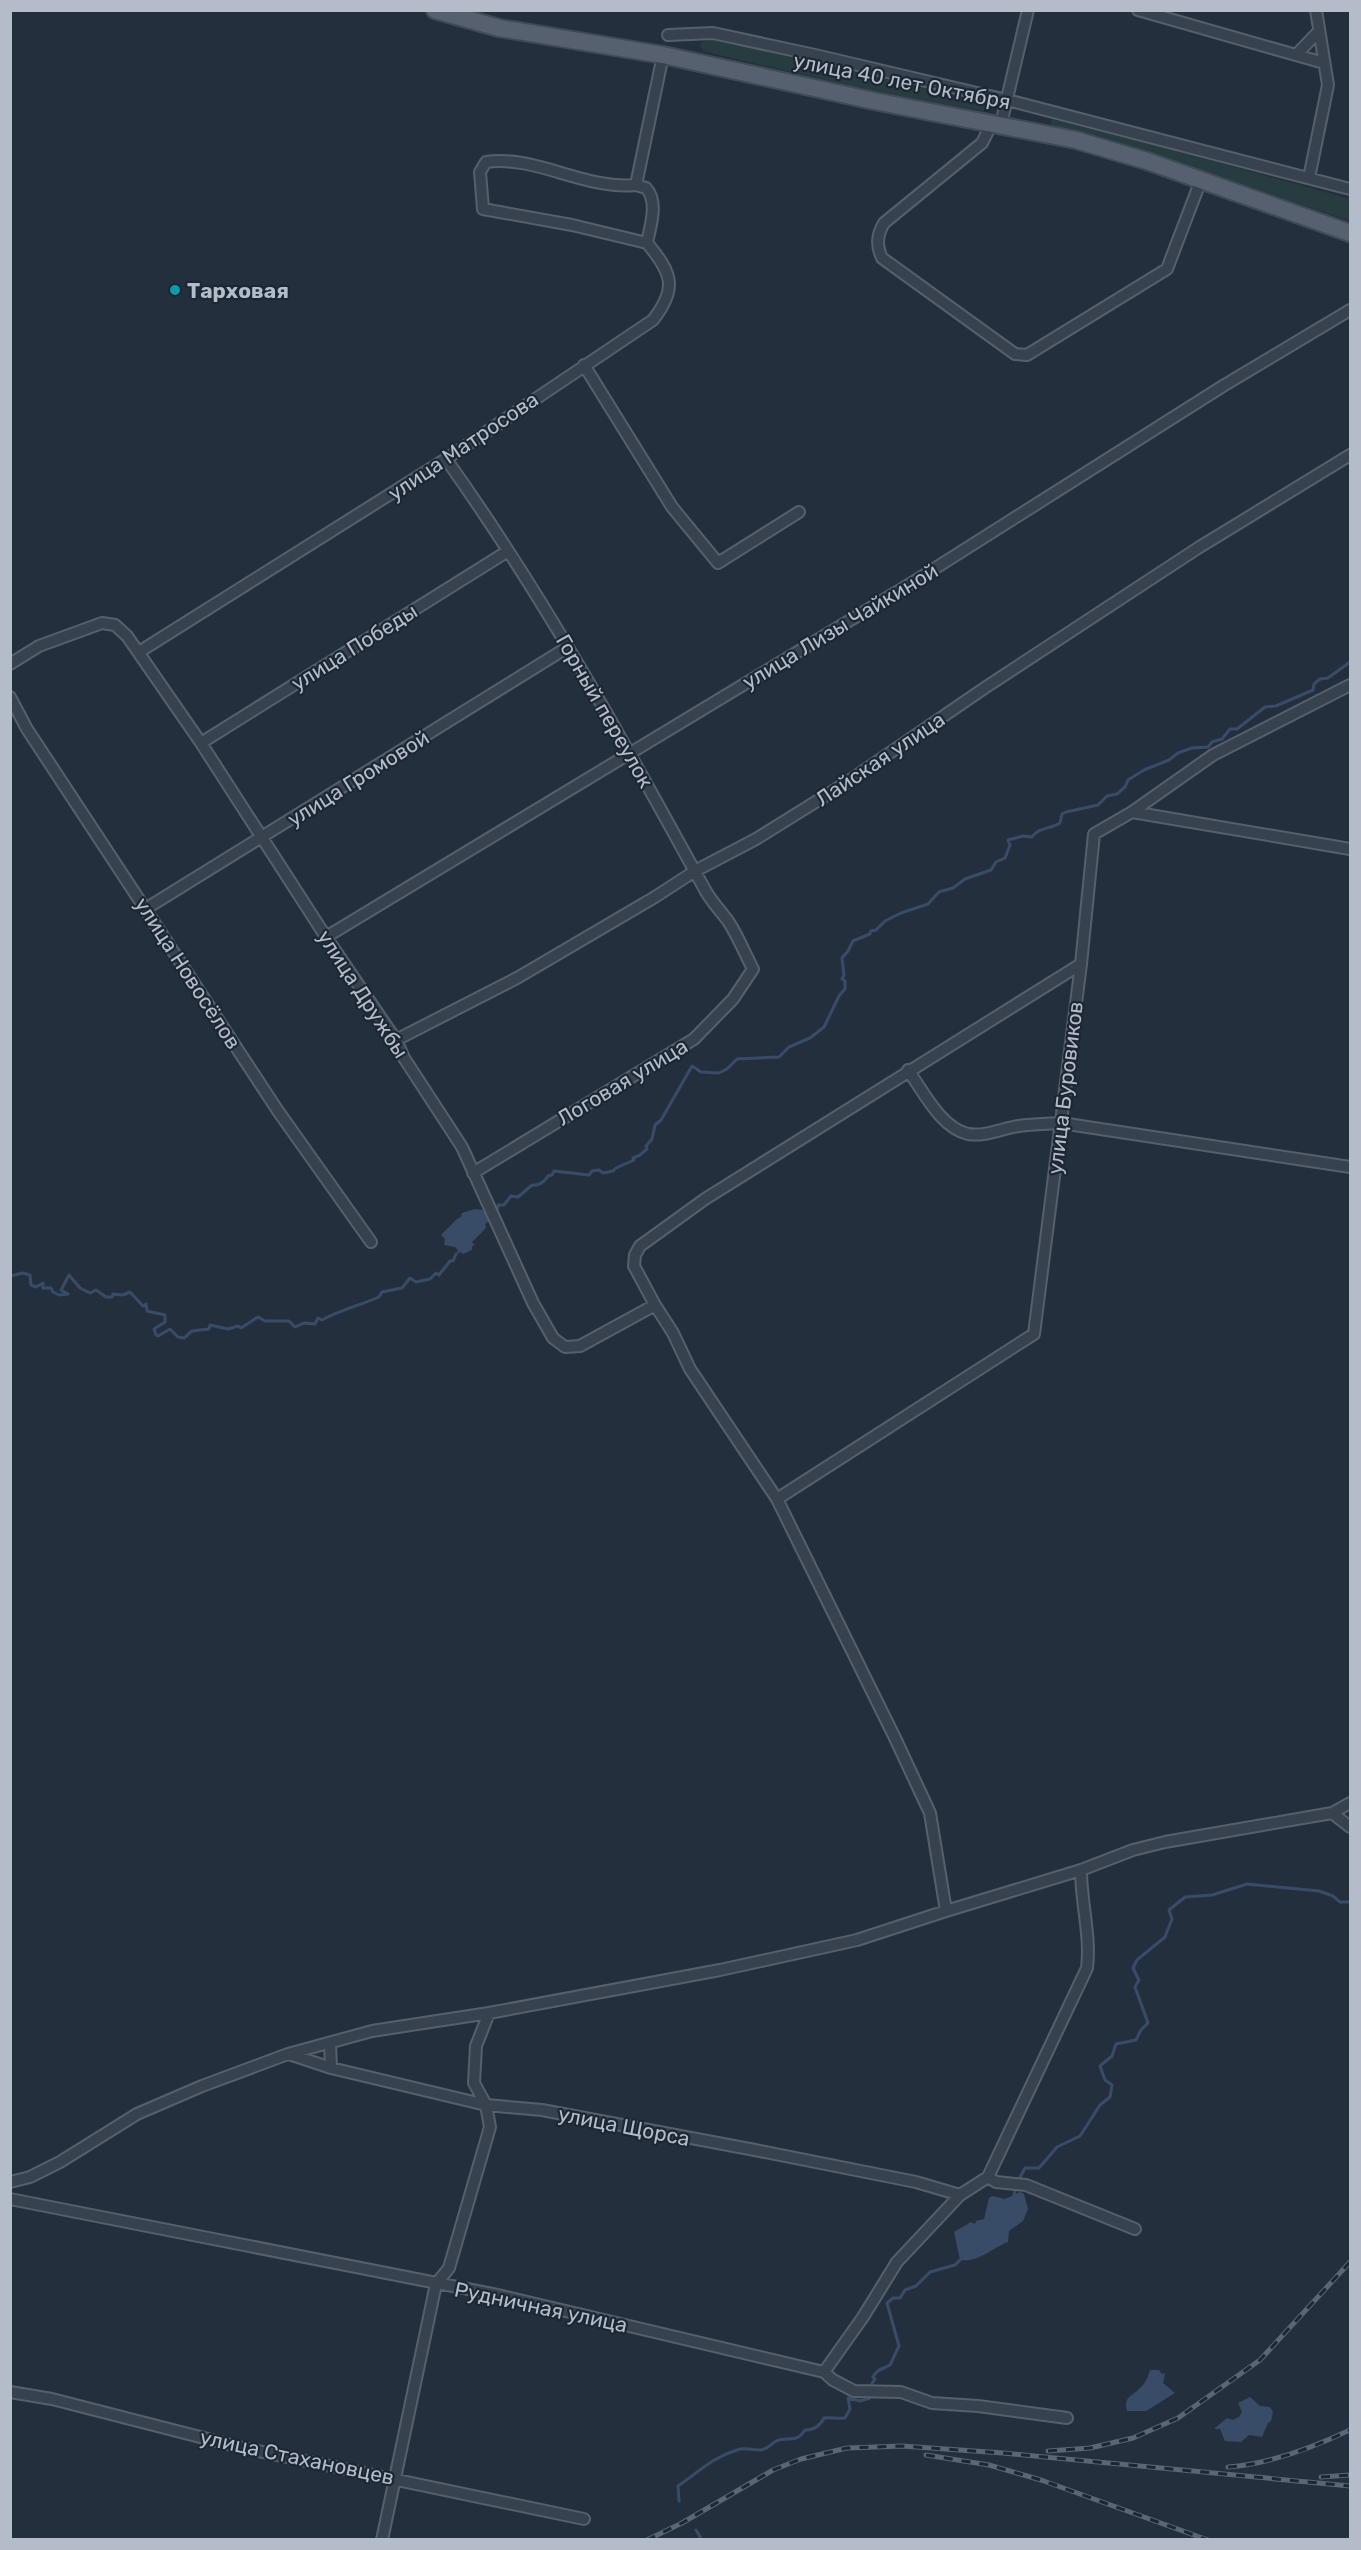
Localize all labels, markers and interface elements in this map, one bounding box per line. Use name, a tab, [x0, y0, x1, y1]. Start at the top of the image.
street label: улица 40 лет Октября	[791, 48, 1013, 114]
place label: Тарховая	[187, 278, 289, 303]
marker: Тарховая	[168, 283, 182, 297]
street label: улица Матросова	[383, 386, 543, 506]
street label: улица Лизы Чайкиной	[738, 558, 942, 694]
street label: улица Победы	[286, 598, 422, 696]
street label: Горный переулок	[551, 630, 659, 792]
street label: Лайская улица	[811, 707, 949, 811]
street label: улица Громовой	[283, 724, 433, 832]
street label: улица Новосёлов	[130, 893, 246, 1053]
street label: улица Дружбы	[312, 925, 414, 1063]
street label: улица Буровиков	[1042, 1000, 1088, 1176]
street label: Логовая улица	[552, 1033, 692, 1131]
street label: улица Щорса	[556, 2101, 692, 2151]
street label: Рудничная улица	[452, 2276, 630, 2338]
street label: улица Стахановцев	[198, 2424, 396, 2490]

